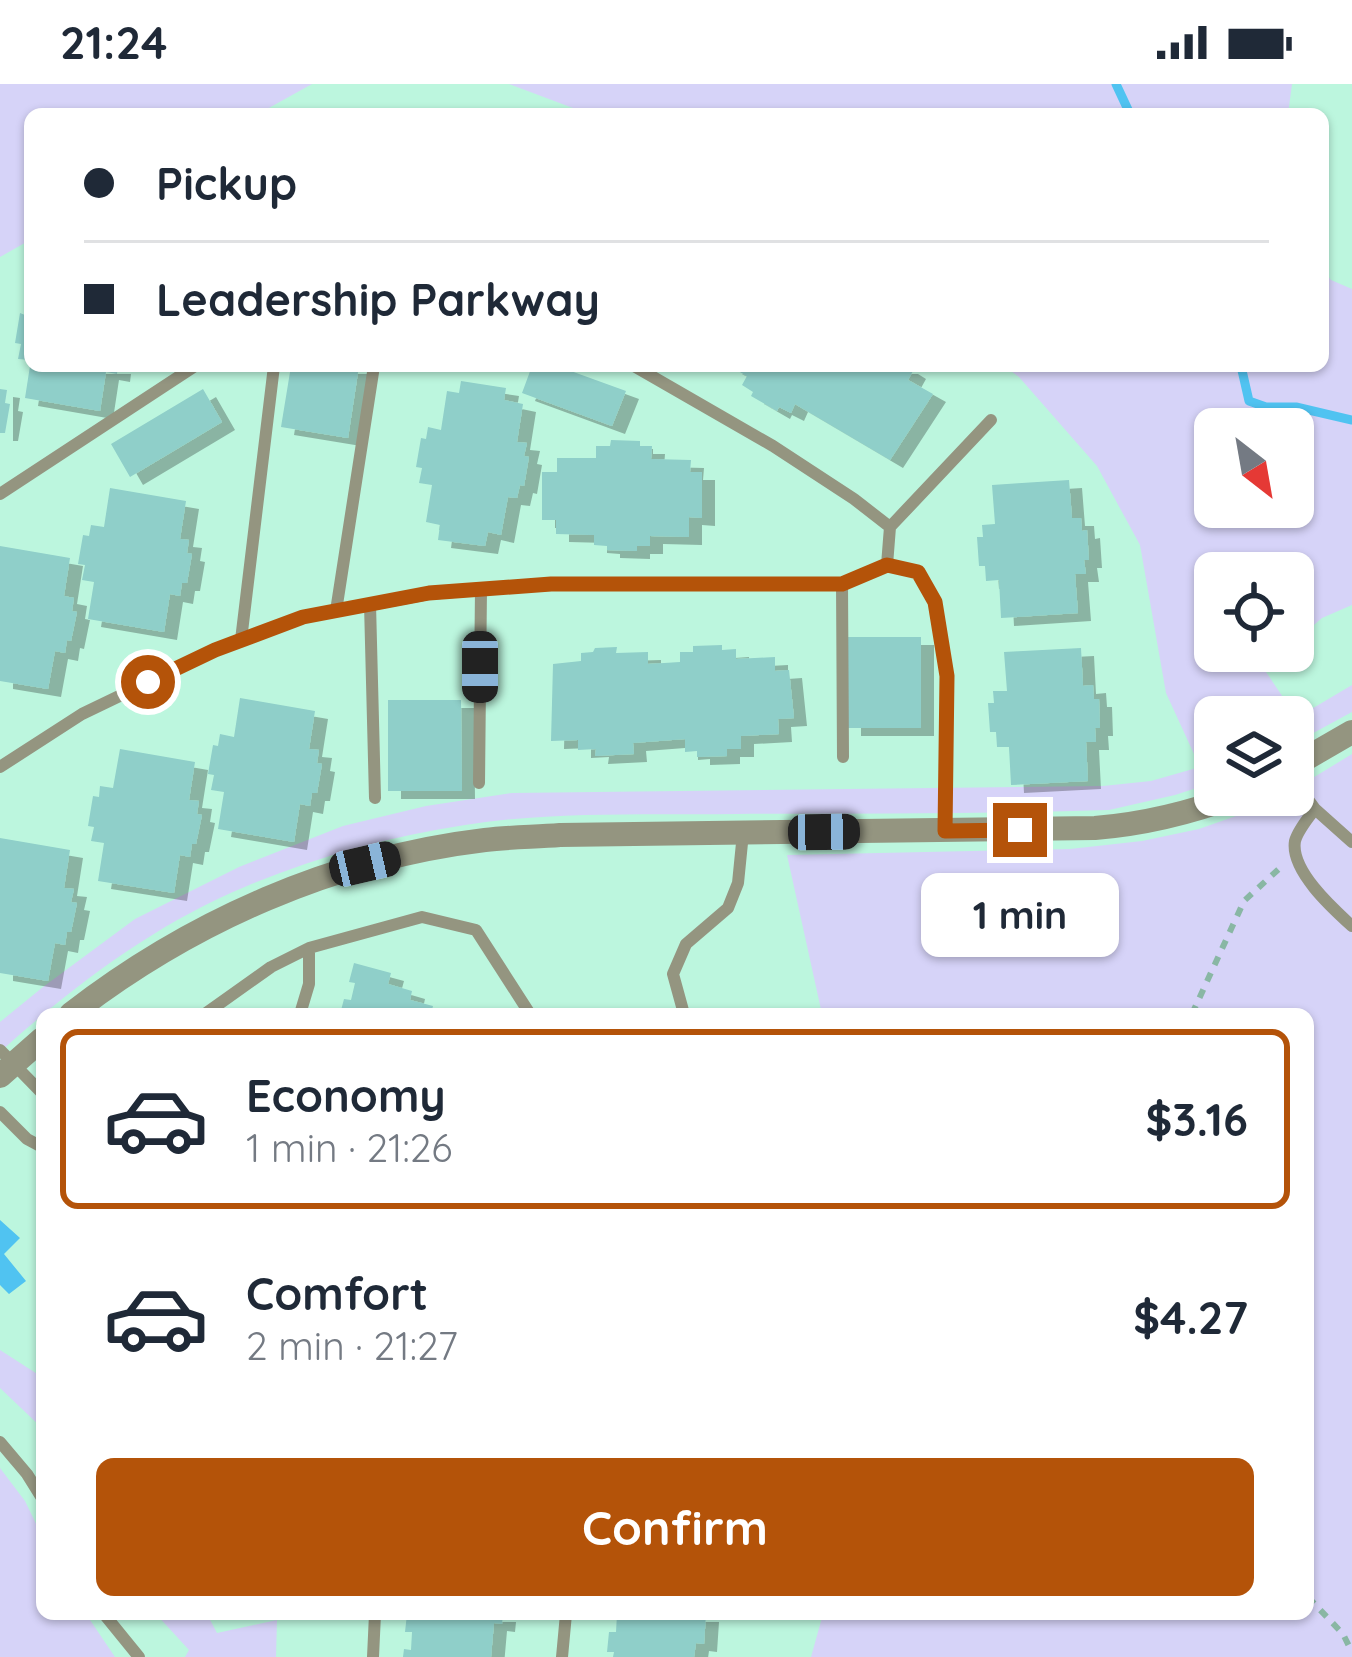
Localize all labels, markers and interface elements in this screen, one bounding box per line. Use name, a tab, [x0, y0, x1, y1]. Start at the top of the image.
text: 21:24	[60, 14, 167, 70]
text: Pickup	[156, 155, 297, 211]
text: Leadership Parkway	[156, 271, 600, 327]
north arrow	[1194, 408, 1314, 528]
map controls	[1194, 408, 1314, 816]
button: locate	[1194, 552, 1314, 672]
car	[462, 631, 498, 703]
route start	[121, 655, 175, 709]
button: layers	[1194, 696, 1314, 816]
route end	[993, 803, 1047, 857]
car	[788, 813, 860, 851]
car	[326, 838, 404, 890]
callout: 1 min	[921, 872, 1119, 956]
text: 1 min	[973, 890, 1067, 939]
icon: car	[102, 1065, 210, 1173]
text: Economy	[246, 1067, 446, 1123]
text: $3.16	[1146, 1091, 1248, 1147]
text: 1 min · 21:26	[246, 1123, 452, 1172]
icon: car	[102, 1263, 210, 1371]
text: Comfort	[246, 1265, 428, 1321]
text: $4.27	[1133, 1289, 1248, 1345]
text: 2 min · 21:27	[246, 1321, 458, 1370]
button: Confirm	[96, 1458, 1254, 1596]

